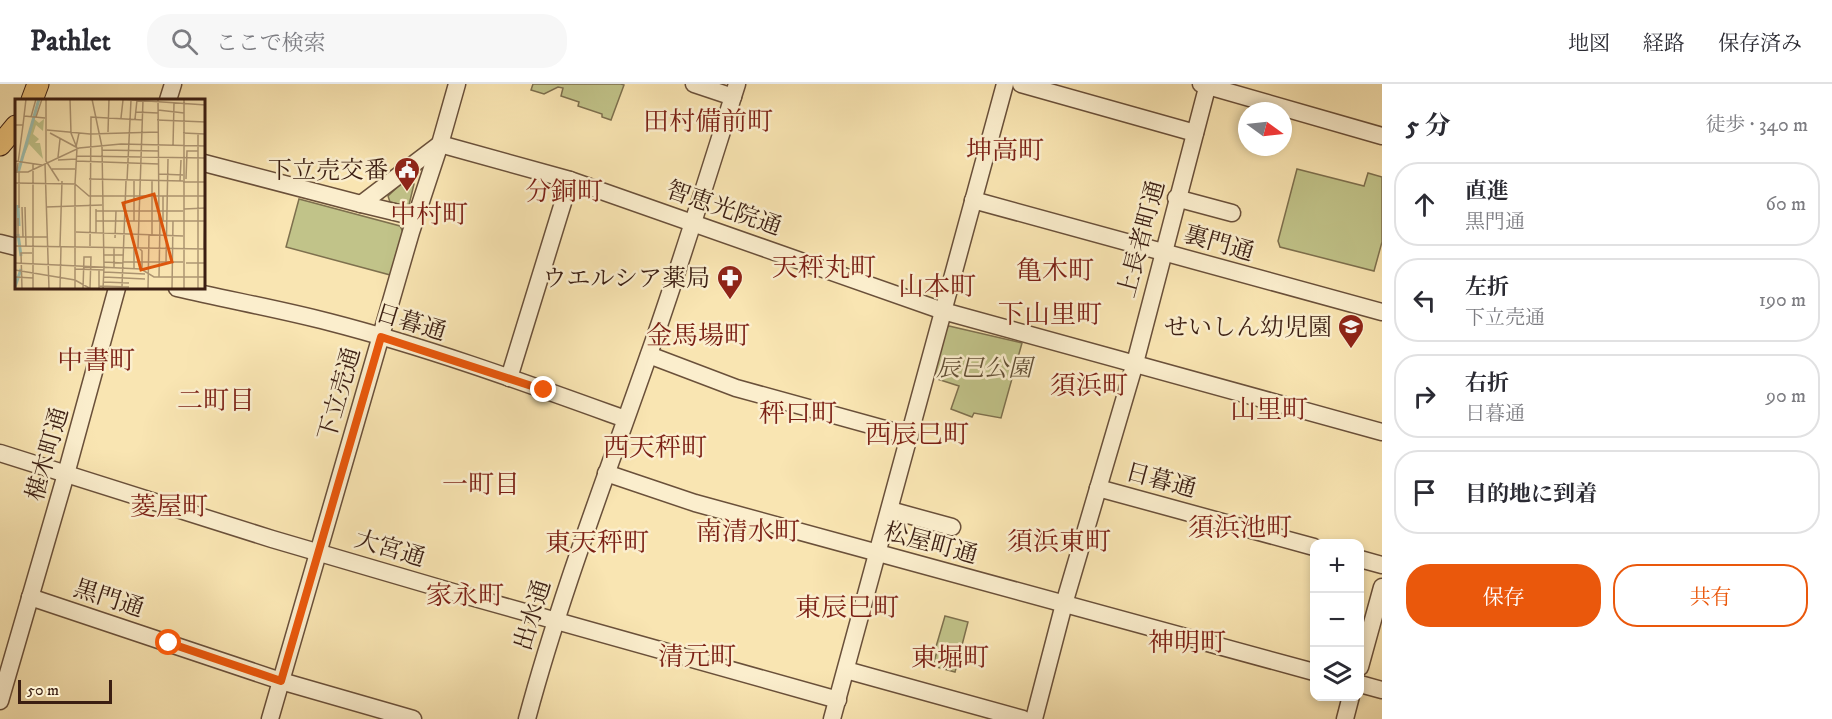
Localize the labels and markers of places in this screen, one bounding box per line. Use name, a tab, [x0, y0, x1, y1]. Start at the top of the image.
public building icon: 下立売交番	[392, 155, 422, 193]
place label: 下立売交番	[268, 156, 388, 186]
pharmacy icon: ウエルシア薬局	[715, 263, 745, 301]
place label: ウエルシア薬局	[543, 264, 710, 294]
school or university icon: せいしん幼児園	[1336, 312, 1366, 350]
place label: せいしん幼児園	[1164, 313, 1332, 343]

